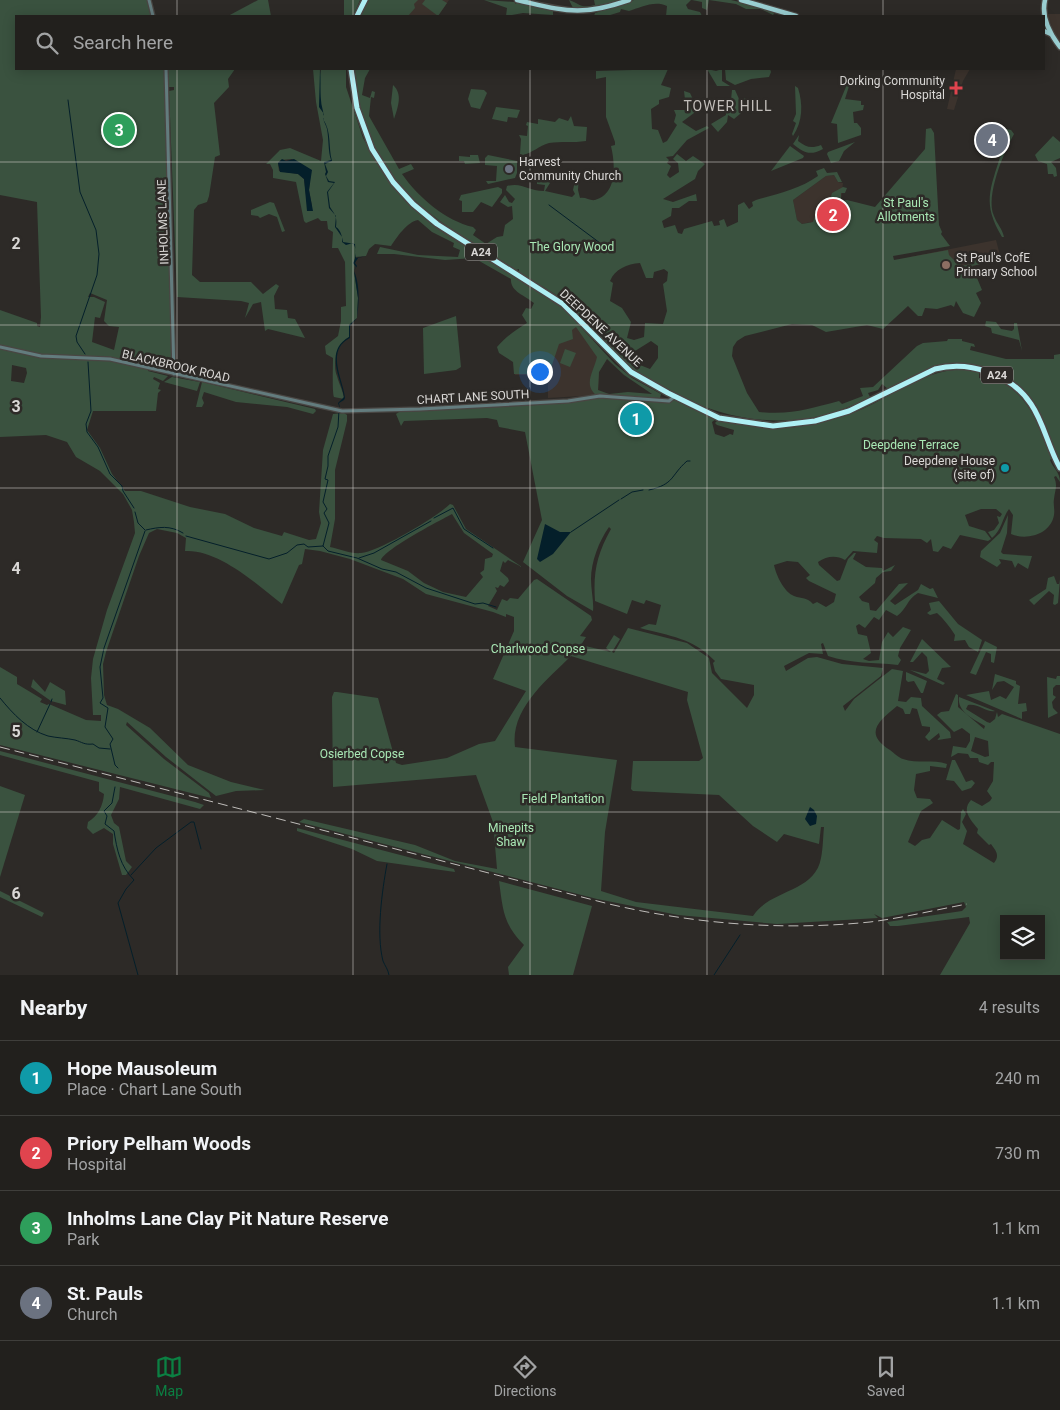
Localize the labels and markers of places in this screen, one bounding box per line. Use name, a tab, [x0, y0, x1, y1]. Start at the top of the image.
place label: Dorking Community Hospital	[839, 74, 945, 102]
marker: Dorking Community Hospital	[949, 81, 963, 95]
pin: 3	[103, 111, 135, 149]
pin: 4	[976, 121, 1008, 159]
place label: Harvest Community Church	[519, 155, 621, 183]
marker: Harvest Community Church	[503, 163, 515, 175]
pin: 2	[817, 196, 849, 234]
place label: St Paul's CofE Primary School	[956, 251, 1037, 279]
marker: St Paul's CofE Primary School	[940, 259, 952, 271]
pin: 1	[620, 400, 652, 438]
place label: Deepdene House (site of)	[904, 454, 995, 482]
marker: Deepdene House (site of)	[999, 462, 1011, 474]

